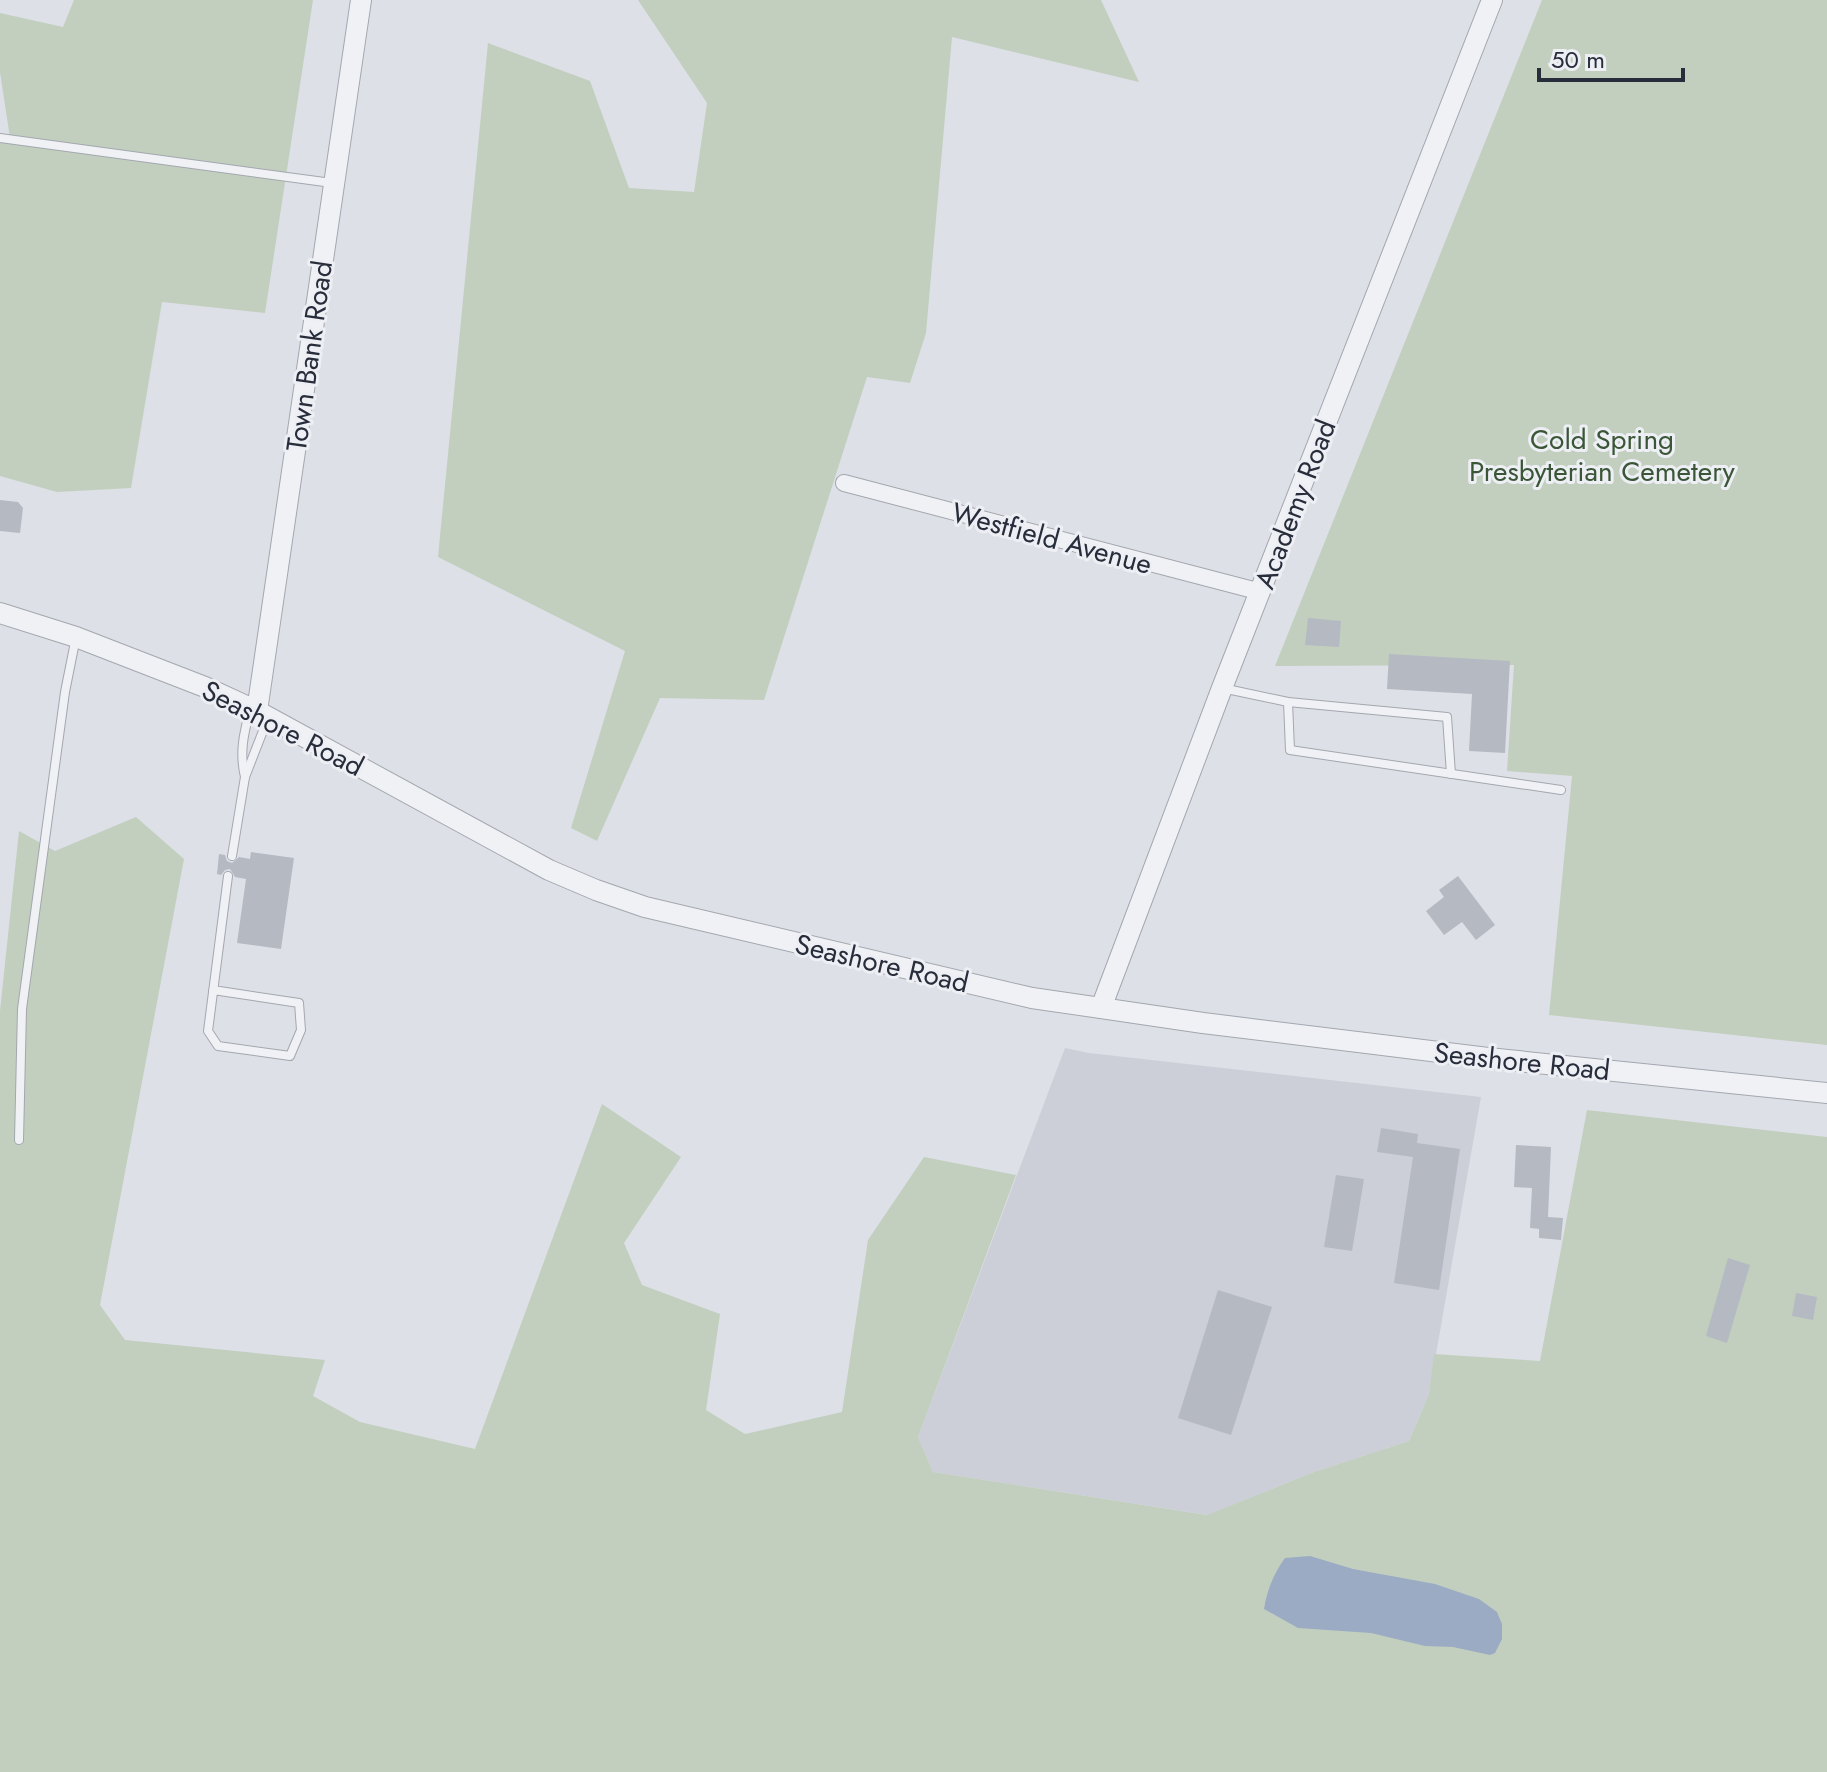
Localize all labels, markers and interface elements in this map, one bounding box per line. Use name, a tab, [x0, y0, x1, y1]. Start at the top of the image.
scale bar	[1539, 32, 1683, 82]
text: 50 m	[1551, 42, 1605, 77]
street label: Town Bank Road	[276, 258, 343, 454]
street label: Academy Road	[1244, 413, 1347, 595]
park label: Cold Spring Presbyterian Cemetery	[1469, 419, 1736, 492]
street label: Westfield Avenue	[947, 492, 1156, 585]
street label: Seashore Road	[195, 670, 371, 787]
street label: Seashore Road	[791, 924, 973, 1003]
street label: Seashore Road	[1432, 1032, 1612, 1091]

